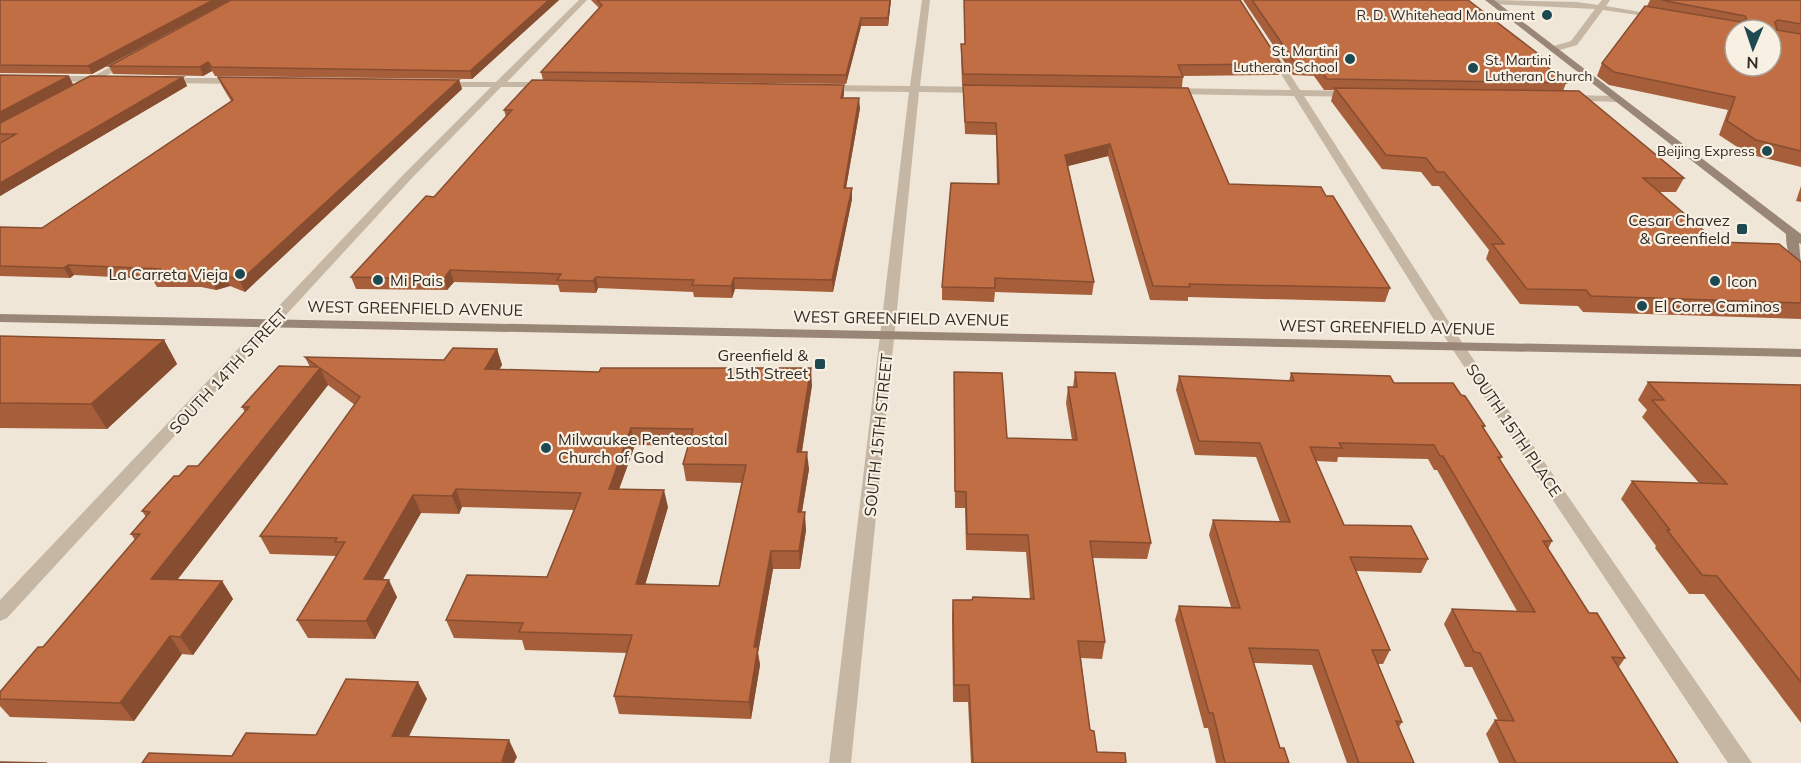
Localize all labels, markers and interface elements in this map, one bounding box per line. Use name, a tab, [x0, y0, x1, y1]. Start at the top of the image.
place label: R. D. Whitehead Monument	[1356, 6, 1535, 24]
marker: R. D. Whitehead Monument	[1540, 8, 1554, 22]
north arrow	[1723, 18, 1783, 78]
place label: St. Martini Lutheran School	[1233, 42, 1338, 76]
place label: St. Martini Lutheran Church	[1485, 51, 1593, 85]
marker: St. Martini Lutheran School	[1343, 52, 1357, 66]
text: N	[1746, 53, 1759, 73]
marker: St. Martini Lutheran Church	[1466, 61, 1480, 75]
place label: Beijing Express	[1657, 142, 1755, 160]
marker: Beijing Express	[1760, 144, 1774, 158]
place label: Cesar Chavez & Greenfield	[1628, 210, 1730, 248]
marker: Cesar Chavez & Greenfield	[1735, 222, 1749, 236]
place label: La Carreta Vieja	[109, 264, 228, 284]
marker: La Carreta Vieja	[233, 267, 247, 281]
place label: Mi Pais	[390, 270, 443, 290]
place label: Icon	[1727, 271, 1757, 291]
marker: Mi Pais	[371, 273, 385, 287]
marker: Icon	[1708, 274, 1722, 288]
street label: WEST GREENFIELD AVENUE	[307, 296, 523, 320]
place label: El Corre Caminos	[1654, 296, 1780, 316]
marker: El Corre Caminos	[1635, 299, 1649, 313]
street label: SOUTH 14TH STREET	[165, 304, 292, 438]
street label: WEST GREENFIELD AVENUE	[793, 306, 1009, 330]
street label: WEST GREENFIELD AVENUE	[1279, 315, 1495, 339]
place label: Greenfield & 15th Street	[718, 345, 808, 383]
street label: SOUTH 15TH STREET	[859, 352, 897, 518]
marker: Greenfield & 15th Street	[813, 357, 827, 371]
street label: SOUTH 15TH PLACE	[1462, 360, 1566, 500]
place label: Milwaukee Pentecostal Church of God	[558, 429, 728, 467]
marker: Milwaukee Pentecostal Church of God	[539, 441, 553, 455]

